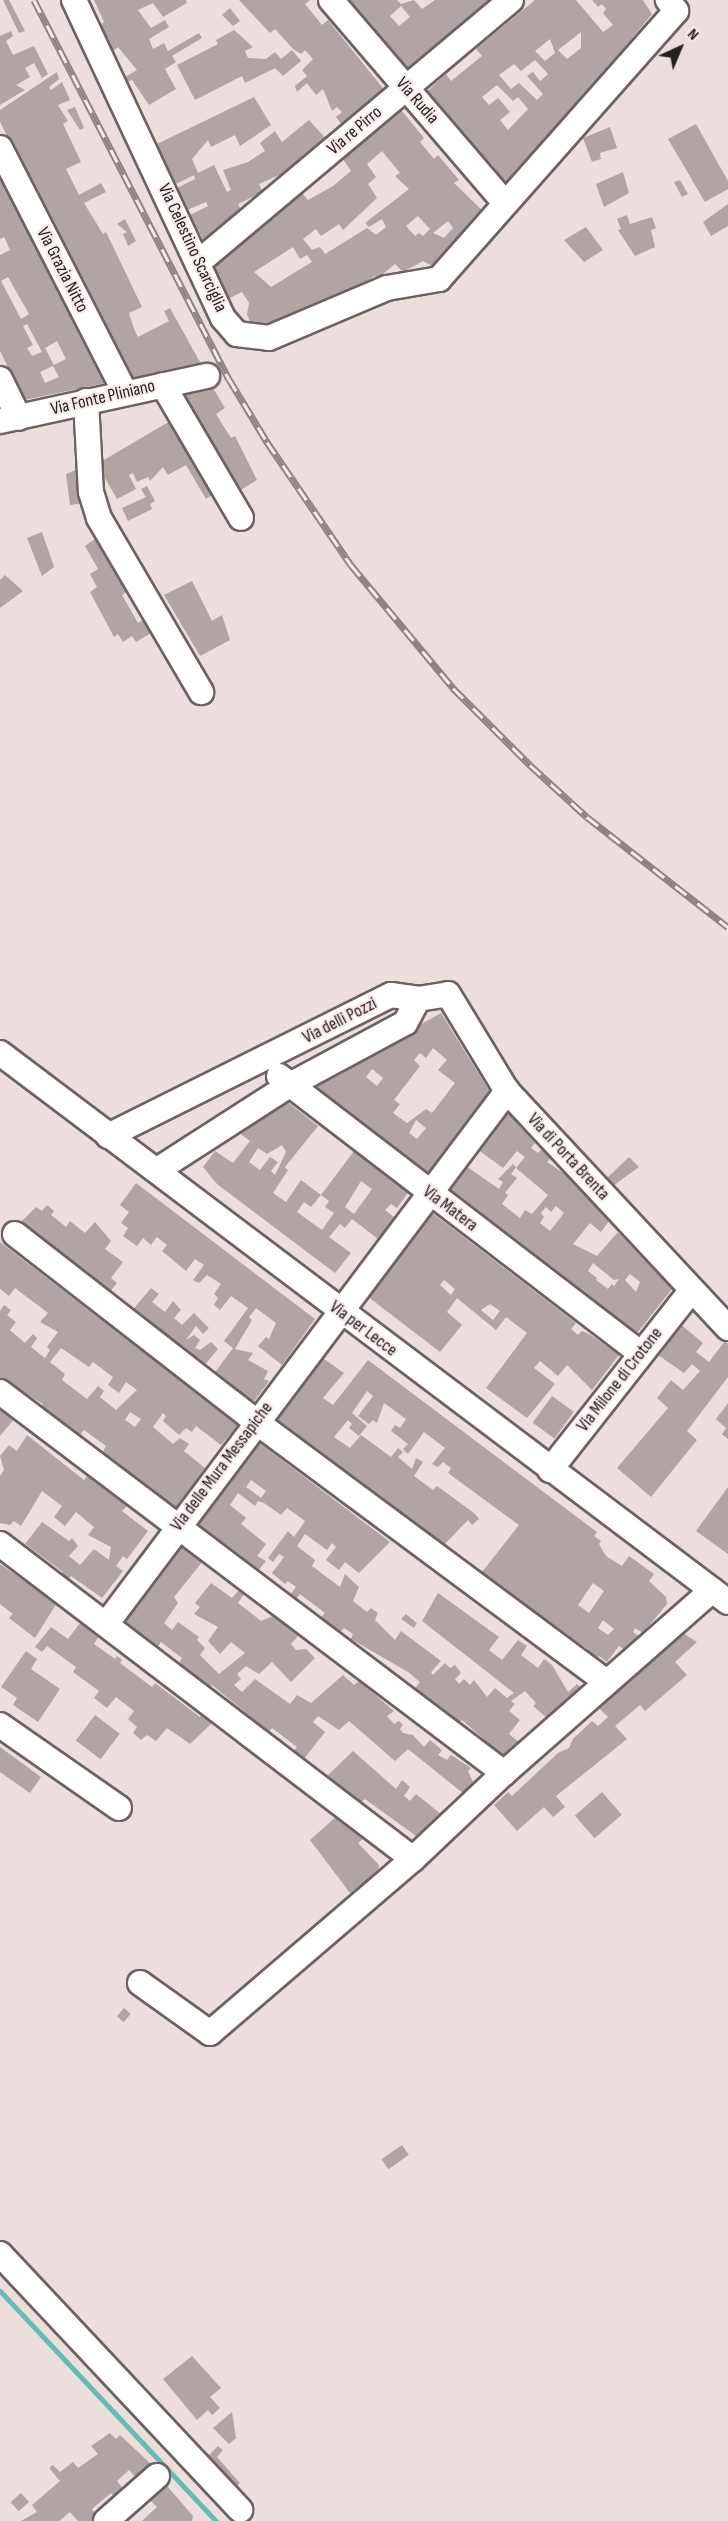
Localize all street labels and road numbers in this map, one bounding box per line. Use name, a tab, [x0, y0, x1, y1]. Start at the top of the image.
street label: Via Rudia	[391, 73, 443, 129]
street label: Via re Pirro	[323, 102, 387, 160]
street label: Via Celestino Scarciglia	[153, 180, 231, 316]
street label: Via Grazia Nitto	[31, 224, 93, 316]
street label: Via Fonte Pliniano	[49, 376, 157, 420]
street label: Via delli Pozzi	[299, 993, 381, 1049]
street label: Via di Porta Brenta	[522, 1109, 614, 1205]
street label: Via Matera	[418, 1181, 482, 1237]
street label: Via per Lecce	[325, 1297, 401, 1361]
street label: Via Milone di Crotone	[573, 1324, 667, 1436]
street label: Via delle Mura Messapiche	[166, 1398, 278, 1536]

